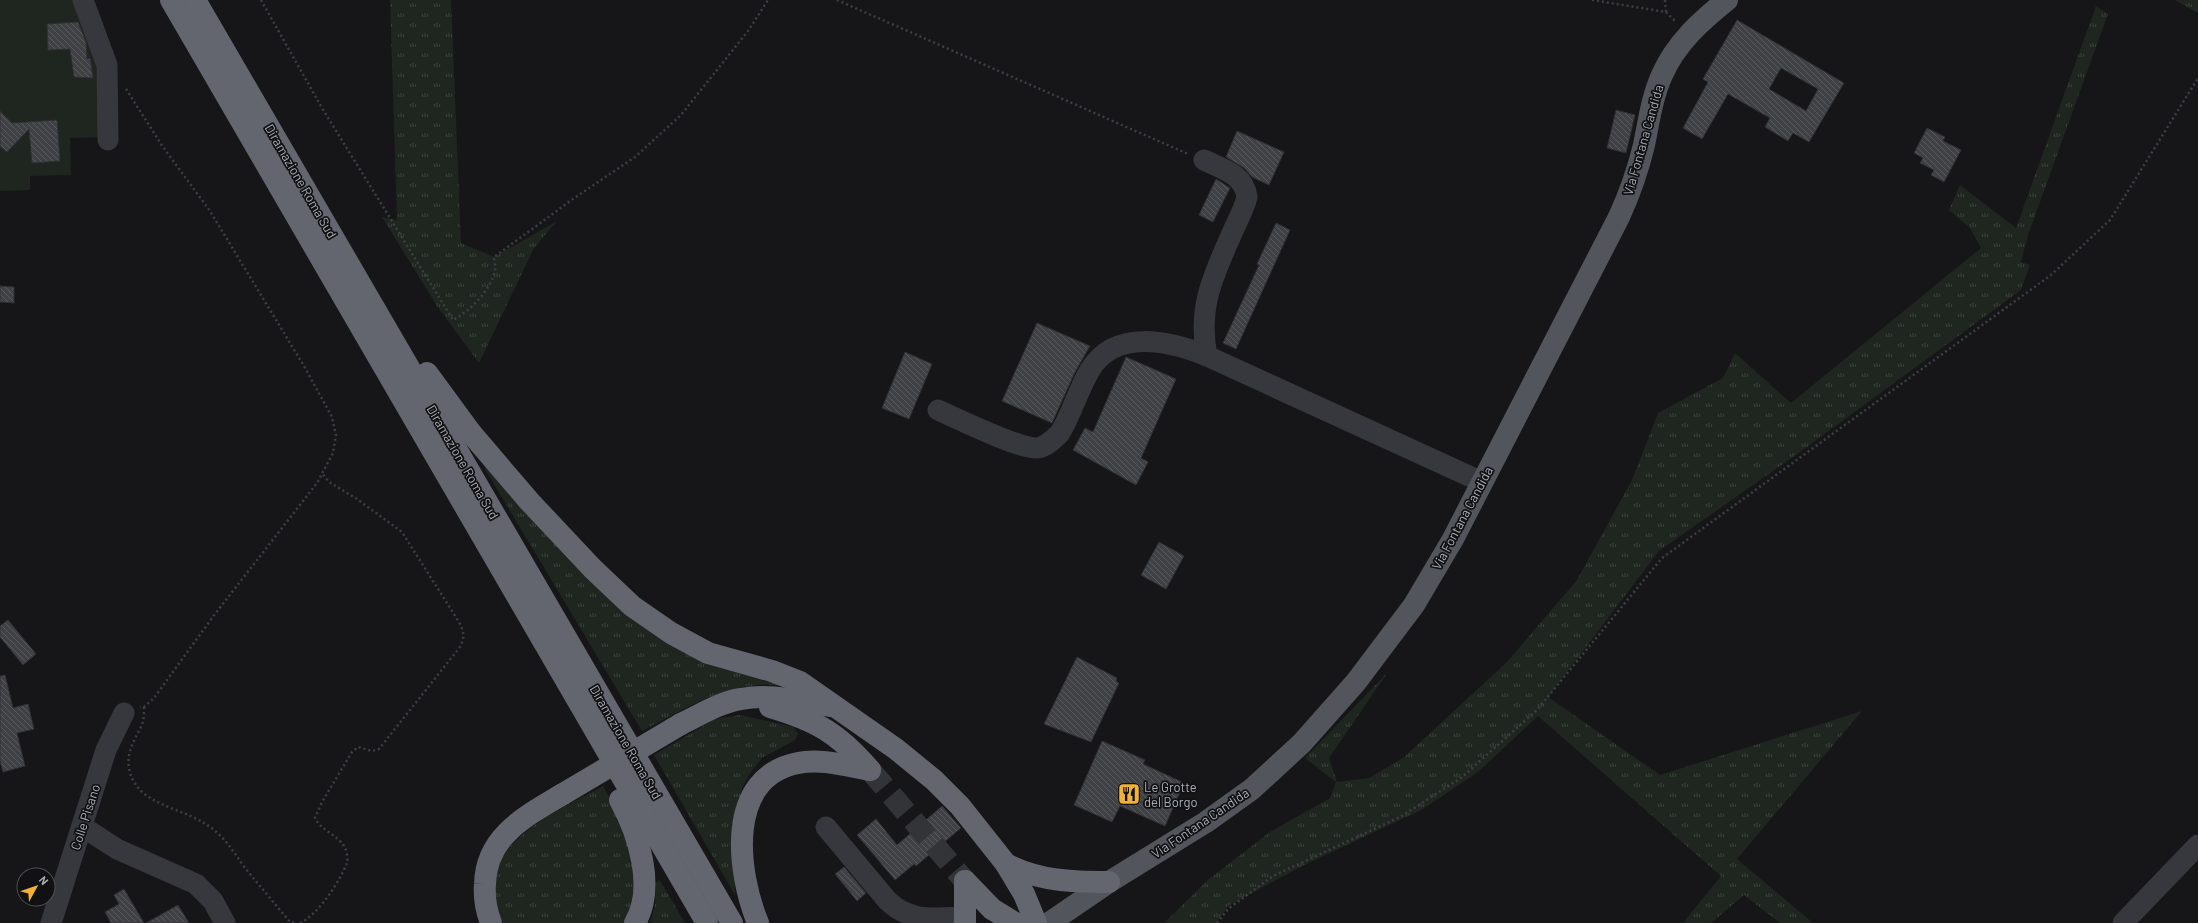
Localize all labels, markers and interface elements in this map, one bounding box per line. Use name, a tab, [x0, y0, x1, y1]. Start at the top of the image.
street label: Via Fontana Candida	[1620, 83, 1666, 197]
street label: Diramazione Roma Sud	[262, 121, 340, 241]
street label: Diramazione Roma Sud	[424, 402, 502, 522]
street label: Via Fontana Candida	[1428, 464, 1496, 572]
street label: Diramazione Roma Sud	[587, 682, 665, 802]
place label: Le Grotte del Borgo	[1144, 779, 1197, 810]
restaurant icon: Le Grotte del Borgo	[1116, 781, 1142, 807]
street label: Colle Pisano	[67, 782, 103, 852]
street label: Via Fontana Candida	[1148, 784, 1252, 862]
north arrow	[16, 867, 56, 907]
text: N	[37, 873, 51, 887]

